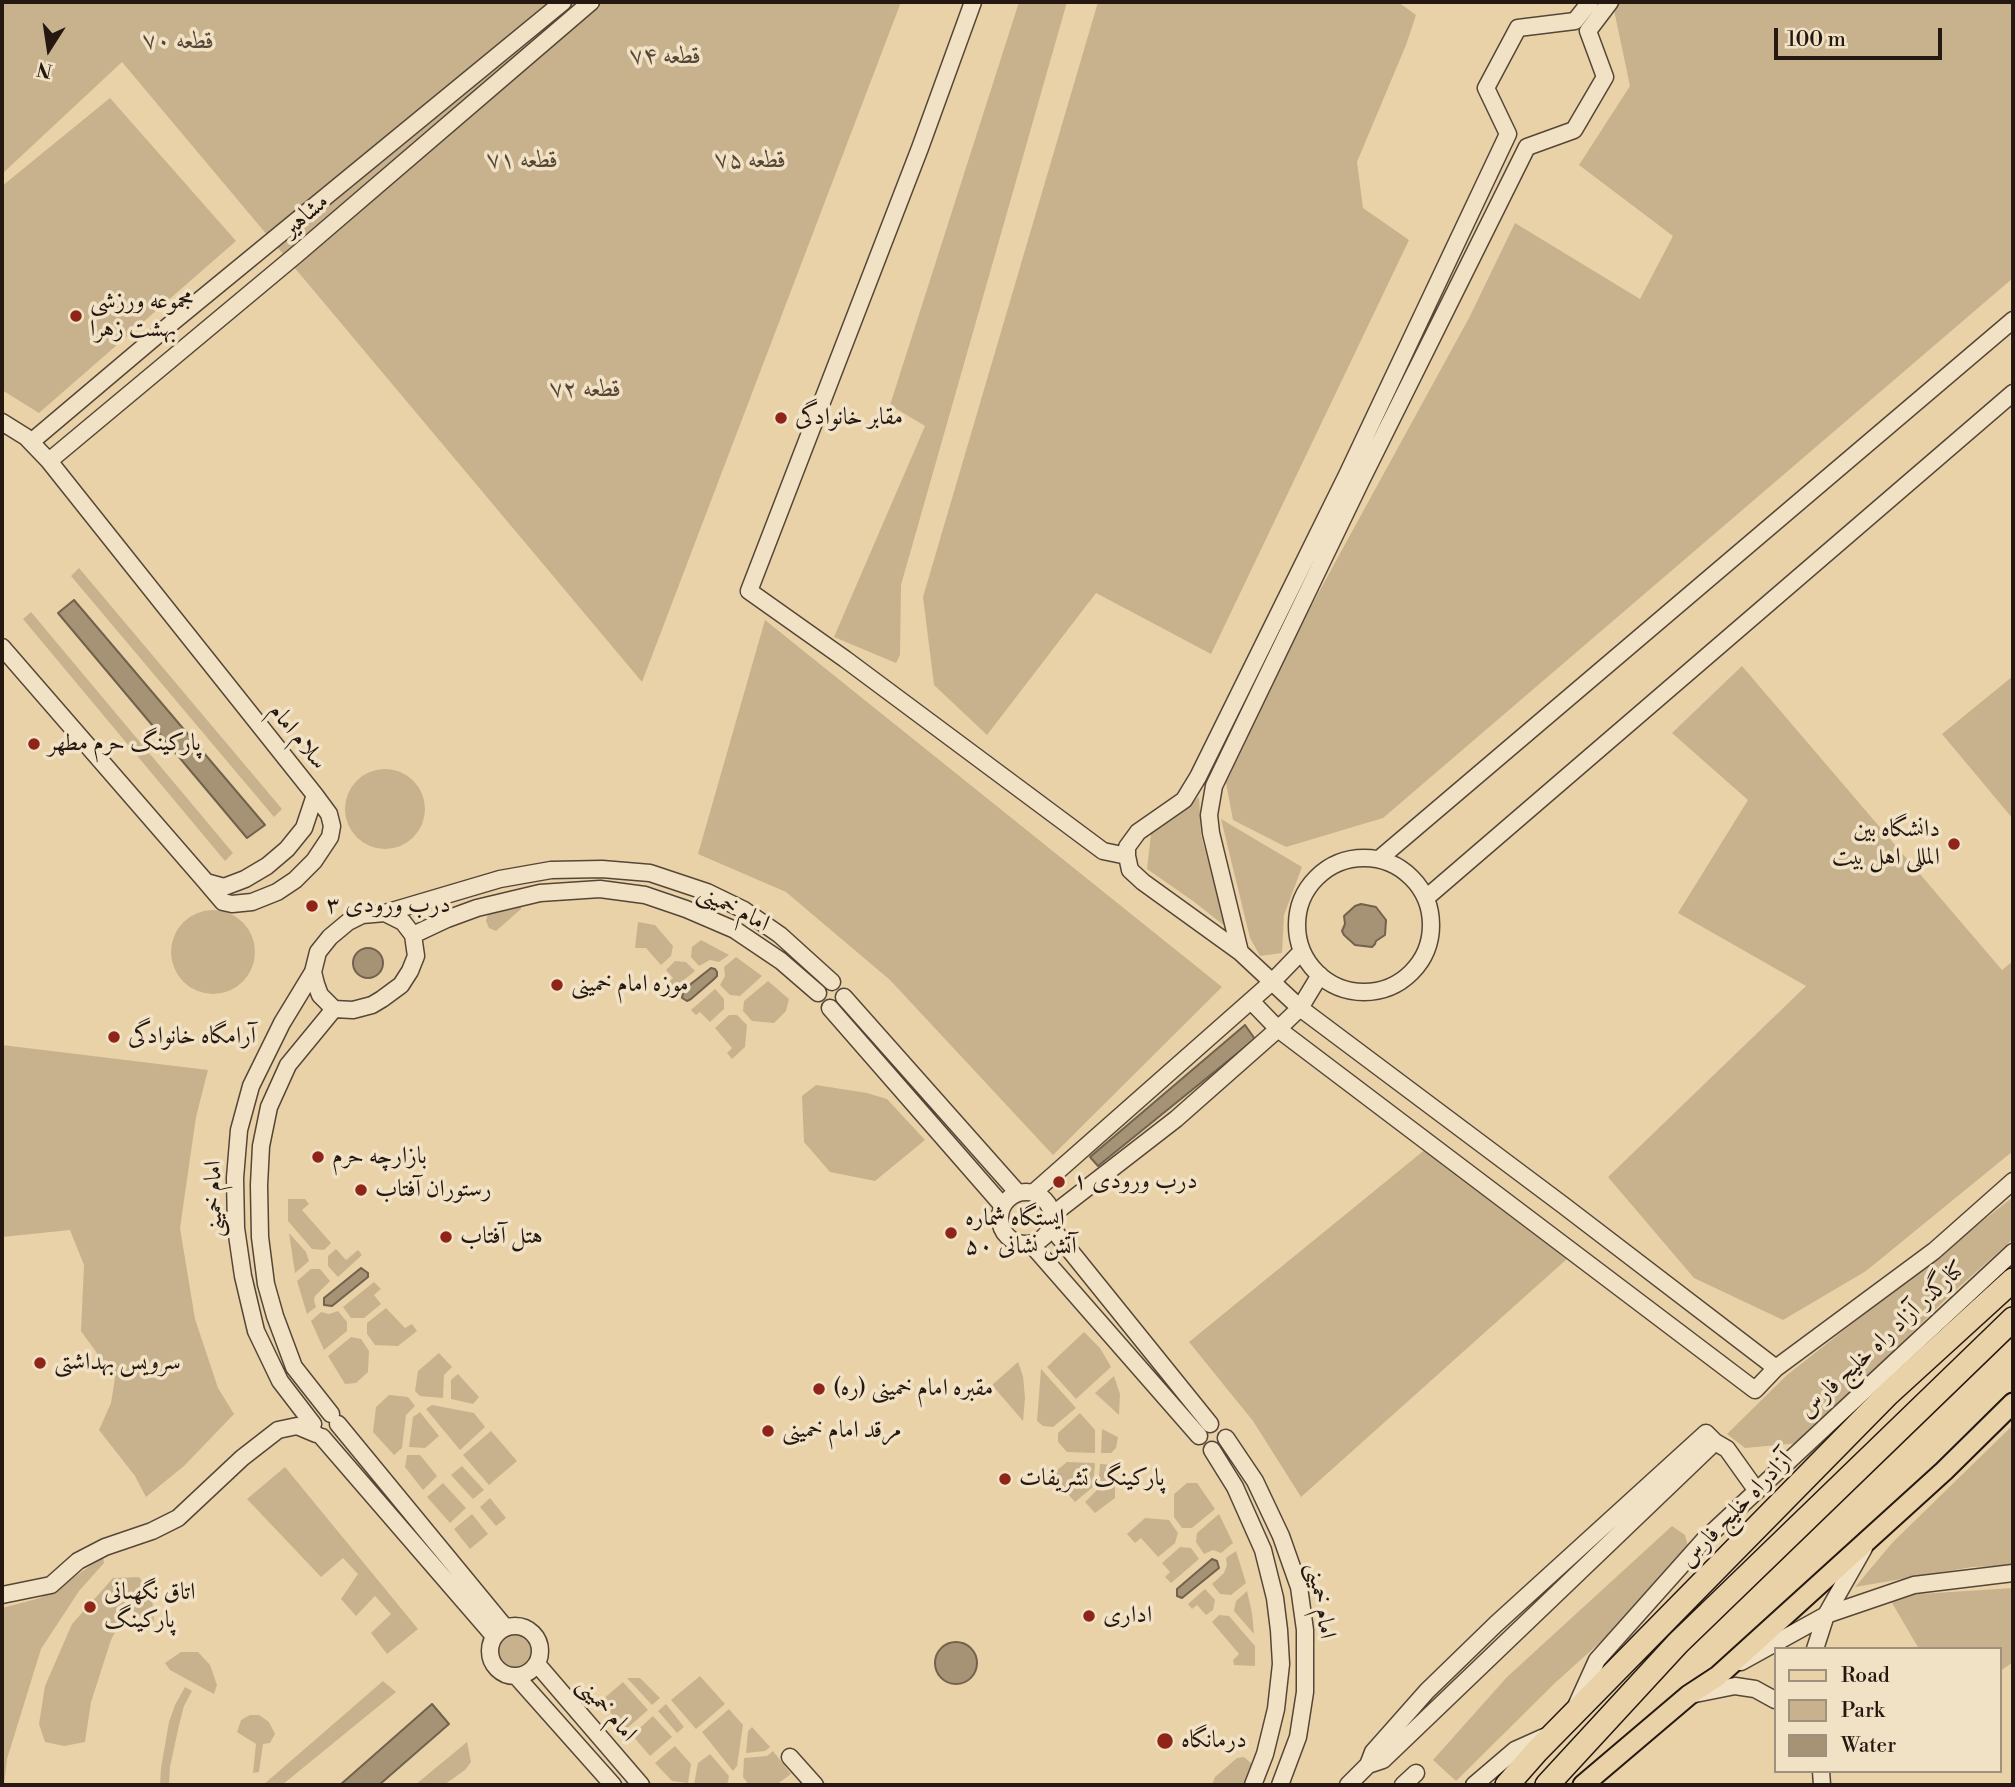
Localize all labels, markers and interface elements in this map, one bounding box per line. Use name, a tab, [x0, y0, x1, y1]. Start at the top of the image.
north arrow	[14, 14, 84, 84]
scale bar	[1777, 14, 1945, 58]
text: 100 m	[1787, 27, 1846, 53]
park label: قطعه ۷۰	[143, 28, 215, 56]
park label: قطعه ۷۴	[630, 43, 702, 71]
text: N	[35, 56, 54, 83]
park label: قطعه ۷۱	[487, 147, 559, 175]
park label: قطعه ۷۵	[715, 147, 787, 175]
street label: مشاهیر	[277, 188, 335, 244]
place label: مجموعه ورزشی بهشت زهرا	[90, 288, 194, 344]
marker: مجموعه ورزشی بهشت زهرا	[68, 308, 84, 324]
park label: قطعه ۷۲	[550, 376, 622, 404]
place label: مقابر خانوادگی	[795, 404, 903, 432]
marker: مقابر خانوادگی	[773, 410, 789, 426]
street label: سلام امام	[262, 698, 332, 776]
place label: پارکینگ حرم مطهر	[48, 730, 201, 758]
marker: پارکینگ حرم مطهر	[26, 736, 42, 752]
place label: دانشگاه بین المللی اهل بیت	[1832, 816, 1940, 872]
marker: دانشگاه بین المللی اهل بیت	[1946, 836, 1962, 852]
street label: امام خمینی	[692, 879, 774, 939]
place label: درب ورودی ۳	[326, 892, 450, 920]
marker: درب ورودی ۳	[304, 898, 320, 914]
place label: موزه امام خمینی	[571, 971, 689, 999]
marker: موزه امام خمینی	[549, 977, 565, 993]
place label: آرامگاه خانوادگی	[128, 1023, 256, 1051]
marker: آرامگاه خانوادگی	[106, 1029, 122, 1045]
place label: بازارچه حرم	[332, 1143, 427, 1171]
marker: بازارچه حرم	[310, 1149, 326, 1165]
street label: امام خمینی	[200, 1160, 230, 1238]
place label: درب ورودی ۱	[1073, 1168, 1197, 1196]
marker: درب ورودی ۱	[1051, 1174, 1067, 1190]
place label: رستوران آفتاب	[375, 1176, 492, 1204]
marker: رستوران آفتاب	[353, 1182, 369, 1198]
place label: ایستگاه شماره ۵۰ آتش نشانی	[965, 1205, 1077, 1261]
place label: هتل آفتاب	[460, 1223, 543, 1251]
marker: ایستگاه شماره ۵۰ آتش نشانی	[943, 1225, 959, 1241]
marker: هتل آفتاب	[438, 1229, 454, 1245]
street label: کنارگذر آزاد راه خلیج فارس	[1794, 1255, 1972, 1425]
place label: سرویس بهداشتی	[54, 1349, 181, 1377]
marker: سرویس بهداشتی	[32, 1355, 48, 1371]
place label: مقبره امام خمینی (ره)	[833, 1375, 993, 1403]
marker: مقبره امام خمینی (ره)	[811, 1381, 827, 1397]
place label: مرقد امام خمینی	[782, 1417, 902, 1445]
marker: مرقد امام خمینی	[760, 1423, 776, 1439]
street label: آزادراه خلیج فارس	[1674, 1446, 1800, 1574]
place label: پارکینگ تشریفات	[1019, 1465, 1165, 1493]
marker: پارکینگ تشریفات	[997, 1471, 1013, 1487]
street label: امام خمینی	[1299, 1561, 1341, 1641]
place label: اتاق نگهبانی پارکینگ	[104, 1579, 195, 1635]
marker: اتاق نگهبانی پارکینگ	[82, 1599, 98, 1615]
place label: اداری	[1103, 1602, 1152, 1630]
marker: اداری	[1081, 1608, 1097, 1624]
legend	[1773, 1647, 2001, 1773]
text: Road	[1841, 1663, 1890, 1689]
street label: امام خمینی	[570, 1672, 642, 1748]
text: Park	[1841, 1698, 1885, 1724]
place label: درمانگاه	[1181, 1727, 1247, 1755]
marker: درمانگاه	[1155, 1731, 1175, 1751]
text: Water	[1841, 1733, 1896, 1759]

